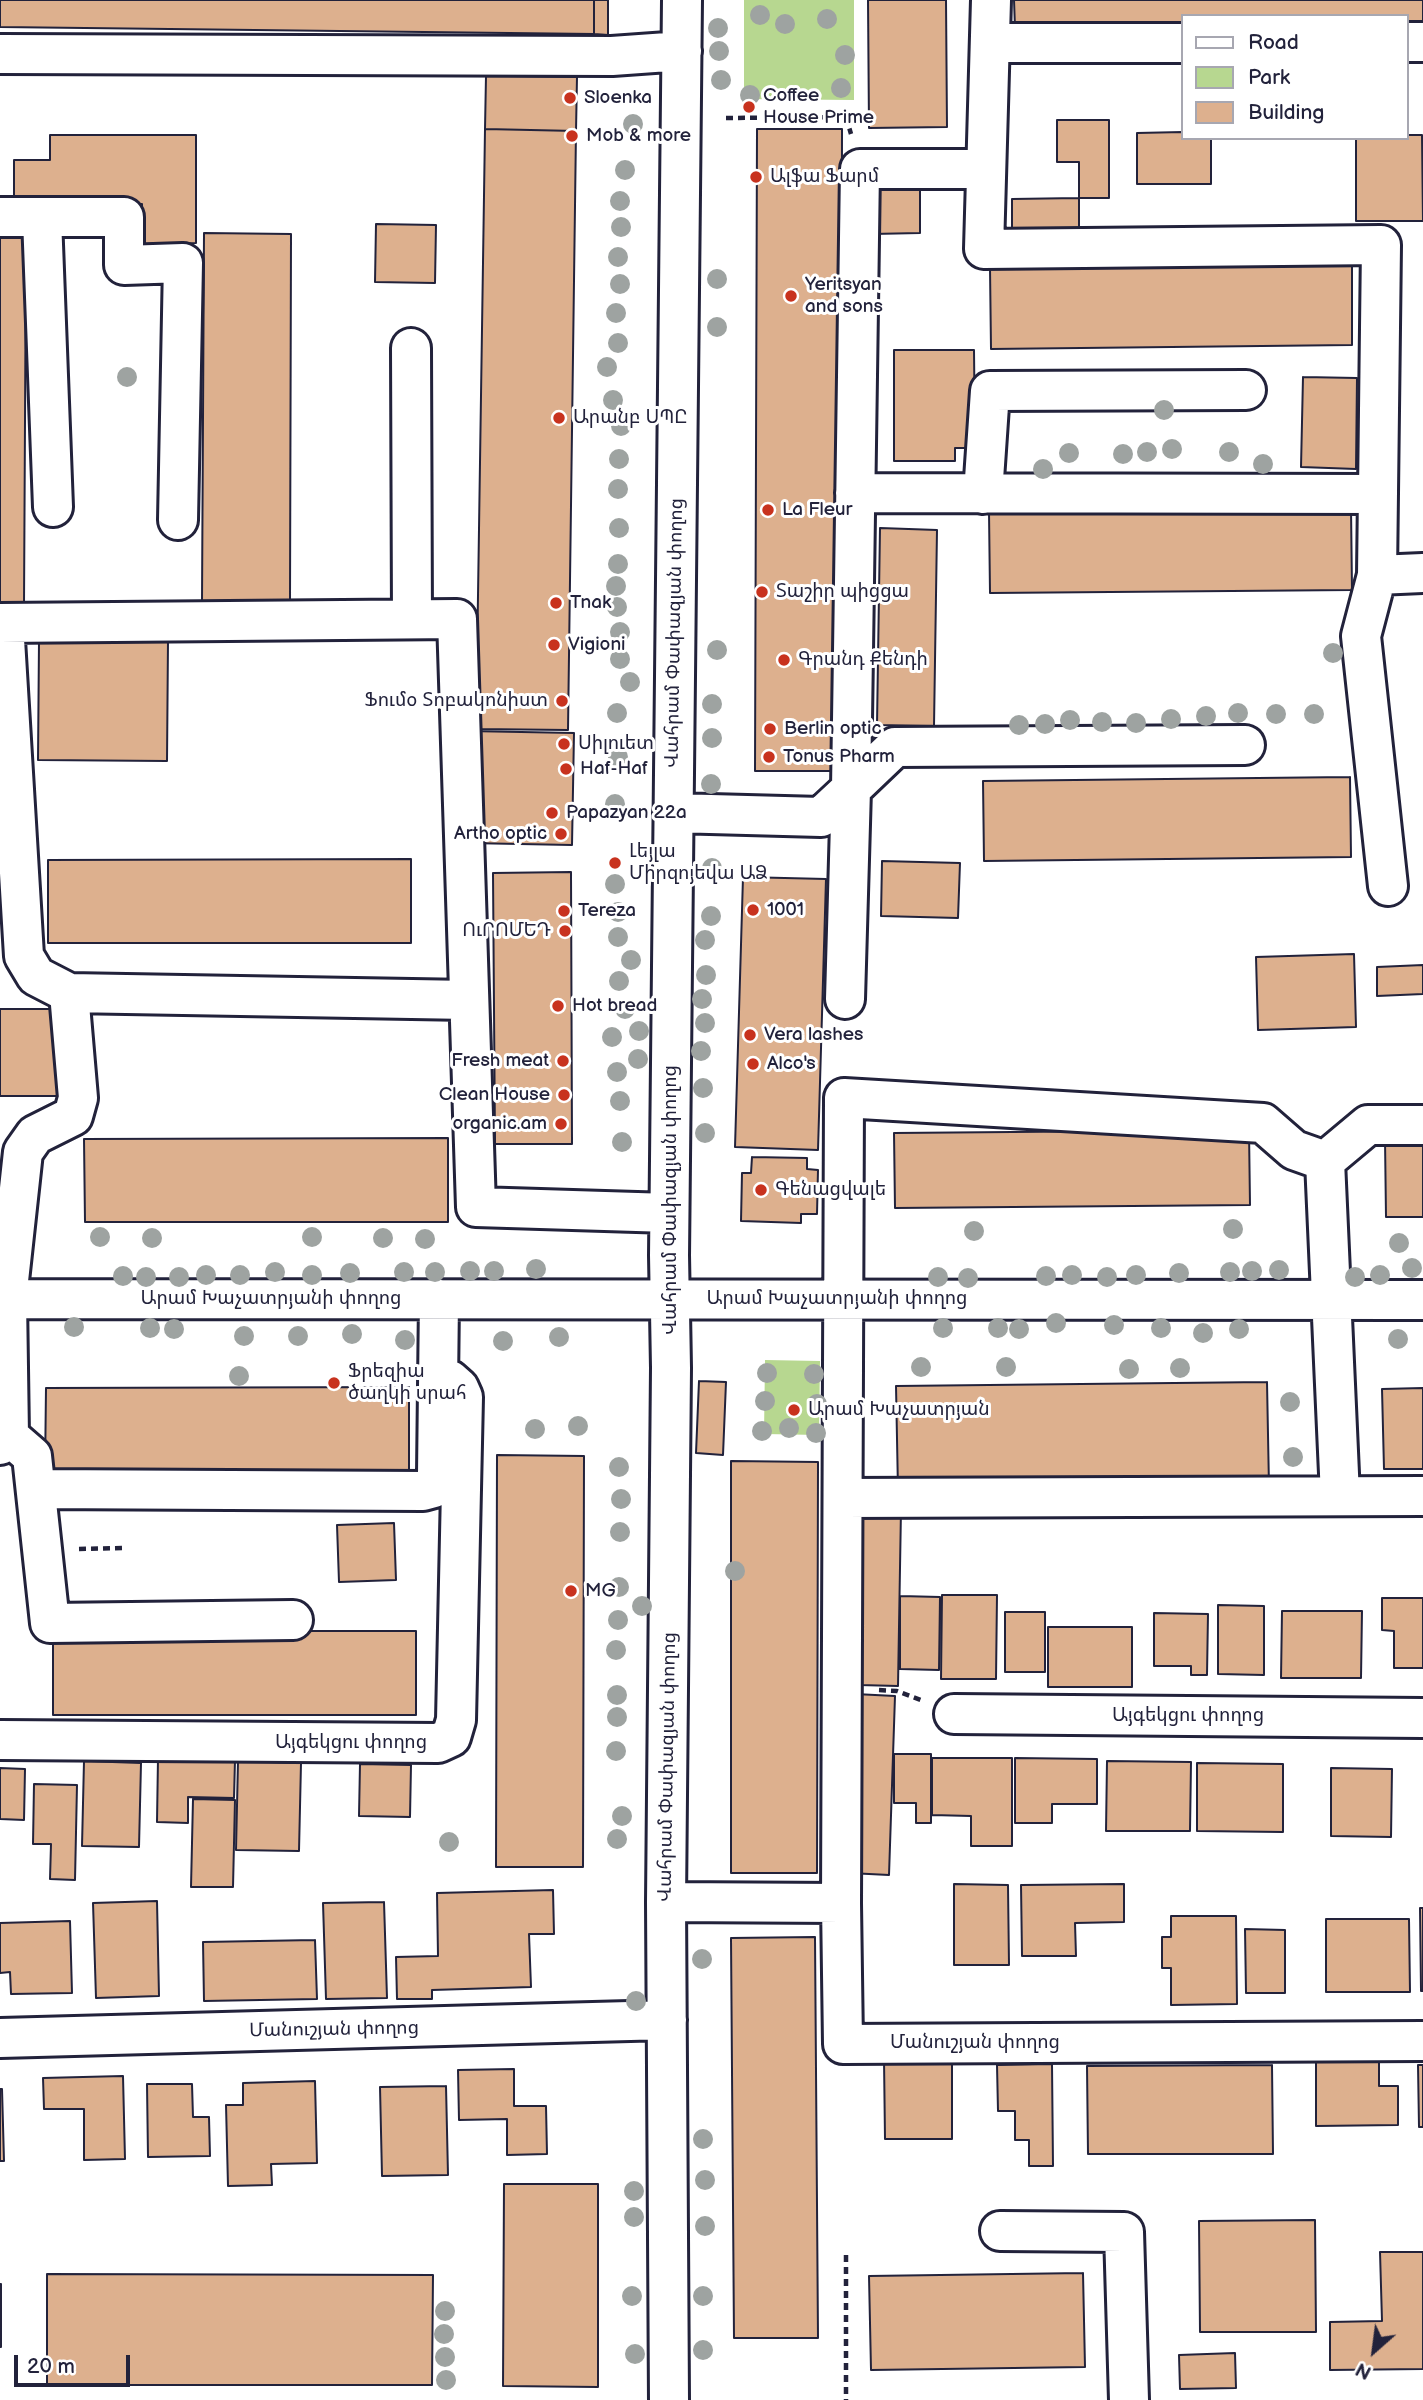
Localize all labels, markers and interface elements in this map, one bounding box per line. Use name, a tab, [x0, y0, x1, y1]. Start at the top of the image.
legend	[1182, 14, 1409, 140]
text: Road	[1248, 30, 1299, 55]
text: Park	[1248, 65, 1290, 90]
place label: Coffee House Prime	[763, 85, 874, 129]
place label: Sloenka	[584, 87, 652, 109]
marker: Sloenka	[562, 90, 578, 106]
marker: Coffee House Prime	[741, 99, 757, 115]
text: Building	[1248, 100, 1324, 125]
place label: Mob & more	[586, 125, 691, 147]
marker: Mob & more	[564, 128, 580, 144]
place label: Ալֆա Ֆարմ	[770, 166, 879, 188]
marker: Ալֆա Ֆարմ	[748, 169, 764, 185]
place label: Yeritsyan and sons	[805, 274, 883, 318]
marker: Yeritsyan and sons	[783, 288, 799, 304]
place label: Արանբ ՍՊԸ	[573, 407, 688, 429]
marker: Արանբ ՍՊԸ	[551, 410, 567, 426]
street label: Վահրամ Փափազյան փողոց	[661, 498, 689, 768]
place label: La Fleur	[782, 499, 852, 521]
marker: La Fleur	[760, 502, 776, 518]
place label: Տաշիր պիցցա	[776, 581, 909, 603]
marker: Տաշիր պիցցա	[754, 584, 770, 600]
place label: Tnak	[570, 592, 611, 614]
marker: Tnak	[548, 595, 564, 611]
place label: Vigioni	[568, 634, 626, 656]
marker: Vigioni	[546, 637, 562, 653]
place label: Գրանդ Քենդի	[798, 649, 928, 671]
marker: Գրանդ Քենդի	[776, 652, 792, 668]
place label: Ֆումօ Տոբակոնիստ	[364, 690, 548, 712]
marker: Ֆումօ Տոբակոնիստ	[554, 693, 570, 709]
place label: Berlin optic	[784, 718, 882, 740]
marker: Berlin optic	[762, 721, 778, 737]
place label: Սիլուետ	[578, 733, 654, 755]
marker: Սիլուետ	[556, 736, 572, 752]
place label: Tonus Pharm	[783, 746, 895, 768]
marker: Tonus Pharm	[761, 749, 777, 765]
place label: Haf-Haf	[580, 758, 648, 780]
marker: Haf-Haf	[558, 761, 574, 777]
place label: Papazyan 22a	[566, 802, 687, 824]
marker: Papazyan 22a	[544, 805, 560, 821]
place label: Artho optic	[454, 823, 547, 845]
marker: Artho optic	[553, 826, 569, 842]
place label: Լեյլա Միրզոյեվա ԱՁ	[629, 841, 768, 885]
marker: Լեյլա Միրզոյեվա ԱՁ	[607, 855, 623, 871]
place label: 1001	[767, 899, 804, 921]
place label: Tereza	[578, 900, 636, 922]
marker: 1001	[745, 902, 761, 918]
marker: Tereza	[556, 903, 572, 919]
place label: ՈւՐՈՄԵԴ	[462, 920, 551, 942]
marker: ՈւՐՈՄԵԴ	[557, 923, 573, 939]
place label: Hot bread	[572, 995, 657, 1017]
marker: Hot bread	[550, 998, 566, 1014]
place label: Vera lashes	[764, 1024, 863, 1046]
marker: Vera lashes	[742, 1027, 758, 1043]
place label: Fresh meat	[451, 1050, 549, 1072]
marker: Fresh meat	[555, 1053, 571, 1069]
place label: Alco's	[767, 1053, 816, 1075]
marker: Alco's	[745, 1056, 761, 1072]
street label: Վահրամ Փափազյան փողոց	[660, 1065, 682, 1335]
place label: Clean House	[439, 1084, 550, 1106]
marker: Clean House	[556, 1087, 572, 1103]
place label: organic.am	[453, 1113, 547, 1135]
marker: organic.am	[553, 1116, 569, 1132]
place label: Գենացվալե	[775, 1179, 886, 1201]
marker: Գենացվալե	[753, 1182, 769, 1198]
street label: Արամ Խաչատրյանի փողոց	[141, 1288, 401, 1310]
street label: Արամ Խաչատրյանի փողոց	[707, 1288, 967, 1310]
place label: Ֆրեզիա ծաղկի սրահ	[348, 1361, 467, 1405]
marker: Ֆրեզիա ծաղկի սրահ	[326, 1375, 342, 1391]
place label: Արամ Խաչատրյան	[808, 1399, 990, 1421]
marker: Արամ Խաչատրյան	[786, 1402, 802, 1418]
place label: MG	[585, 1580, 616, 1602]
marker: MG	[563, 1583, 579, 1599]
street label: Վահրամ Փափազյան փողոց	[654, 1632, 682, 1902]
street label: Այգեկցու փողոց	[1112, 1705, 1264, 1727]
street label: Այգեկցու փողոց	[275, 1732, 427, 1754]
street label: Մանուշյան փողոց	[249, 2017, 419, 2043]
street label: Մանուշյան փողոց	[890, 2032, 1060, 2054]
north arrow	[1339, 2316, 1409, 2386]
scale bar	[18, 2340, 133, 2384]
text: 20 m	[27, 2354, 75, 2379]
text: N	[1352, 2356, 1376, 2383]

